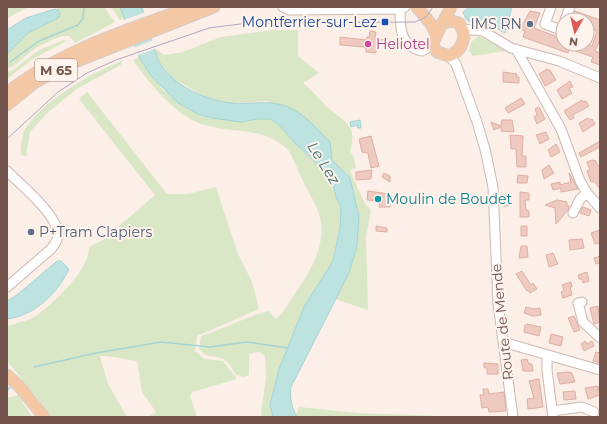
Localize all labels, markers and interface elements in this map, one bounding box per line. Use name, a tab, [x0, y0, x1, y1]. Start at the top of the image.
north arrow	[555, 12, 595, 52]
place label: Montferrier-sur-Lez	[242, 13, 377, 31]
place label: IMS RN	[471, 15, 522, 33]
marker: Montferrier-sur-Lez	[380, 17, 390, 27]
marker: IMS RN	[525, 19, 535, 29]
text: N	[568, 34, 579, 49]
place label: Heliotel	[376, 35, 430, 53]
marker: Heliotel	[363, 39, 373, 49]
road number: M 65	[35, 59, 77, 81]
water label: Le Lez	[303, 138, 345, 188]
place label: Moulin de Boudet	[386, 190, 513, 208]
marker: Moulin de Boudet	[373, 194, 383, 204]
place label: P+Tram Clapiers	[39, 223, 153, 241]
marker: P+Tram Clapiers	[26, 227, 36, 237]
street label: Route de Mende	[487, 263, 517, 381]

